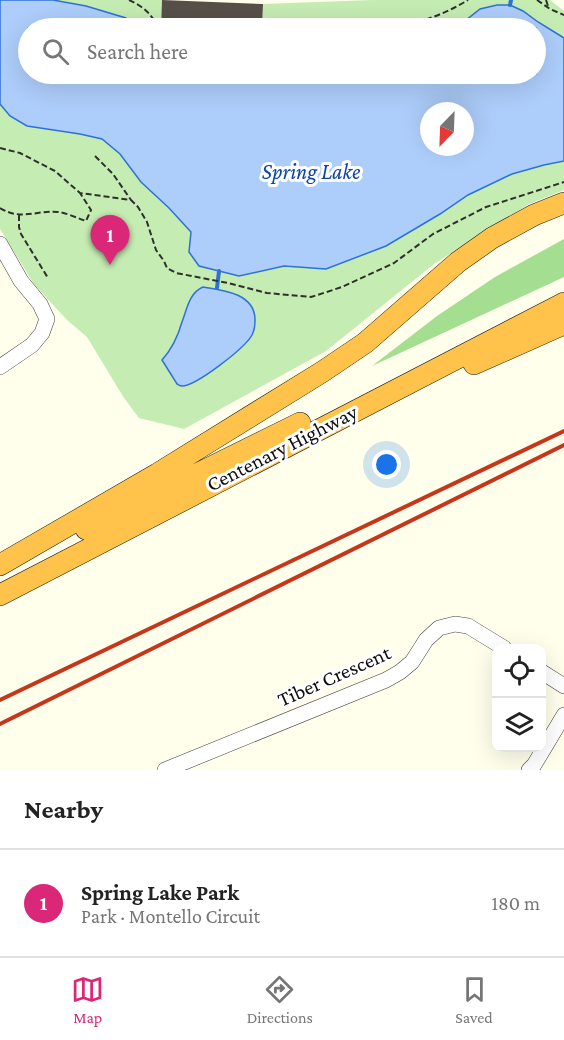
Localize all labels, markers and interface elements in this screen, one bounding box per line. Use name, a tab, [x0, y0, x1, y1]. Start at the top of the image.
search box	[18, 18, 546, 84]
icon: search	[39, 35, 72, 68]
text: Search here	[87, 39, 188, 64]
north arrow	[420, 102, 474, 156]
water label: Spring Lake	[262, 159, 361, 184]
pin: 1	[90, 216, 130, 265]
street label: Centenary Highway	[203, 399, 362, 496]
your location	[372, 450, 401, 479]
street label: Tiber Crescent	[274, 640, 395, 712]
map controls	[492, 644, 546, 752]
button: locate	[492, 644, 546, 698]
button: layers	[492, 698, 546, 752]
text: Nearby	[24, 795, 103, 824]
text: Spring Lake Park	[81, 880, 239, 905]
text: 1	[40, 892, 47, 914]
text: 180 m	[491, 892, 540, 914]
text: Park · Montello Circuit	[81, 905, 260, 927]
tab: Map	[71, 973, 104, 1026]
tab: Directions	[247, 973, 313, 1026]
tab: Saved	[455, 973, 493, 1026]

